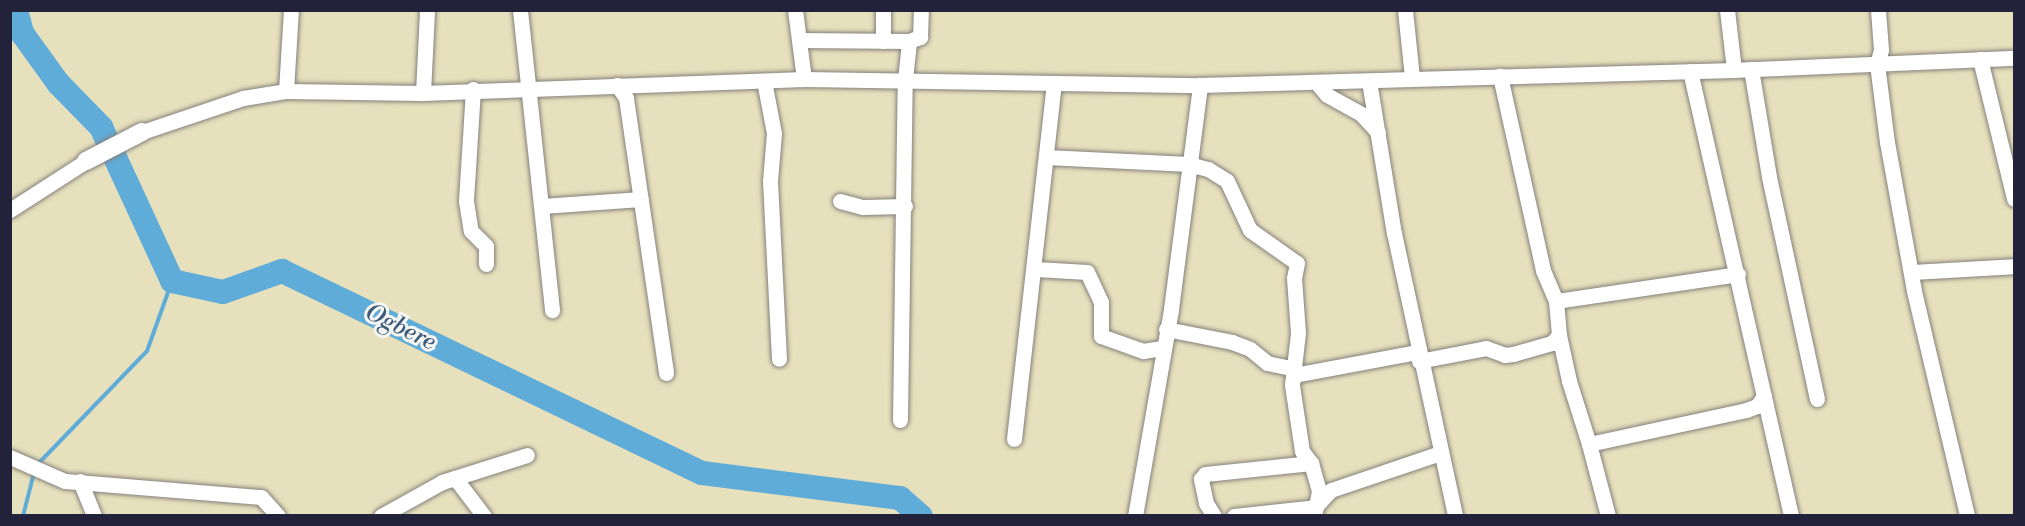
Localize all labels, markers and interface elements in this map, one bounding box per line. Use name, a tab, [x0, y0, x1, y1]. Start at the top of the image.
water label: Ogbere	[360, 299, 440, 357]

